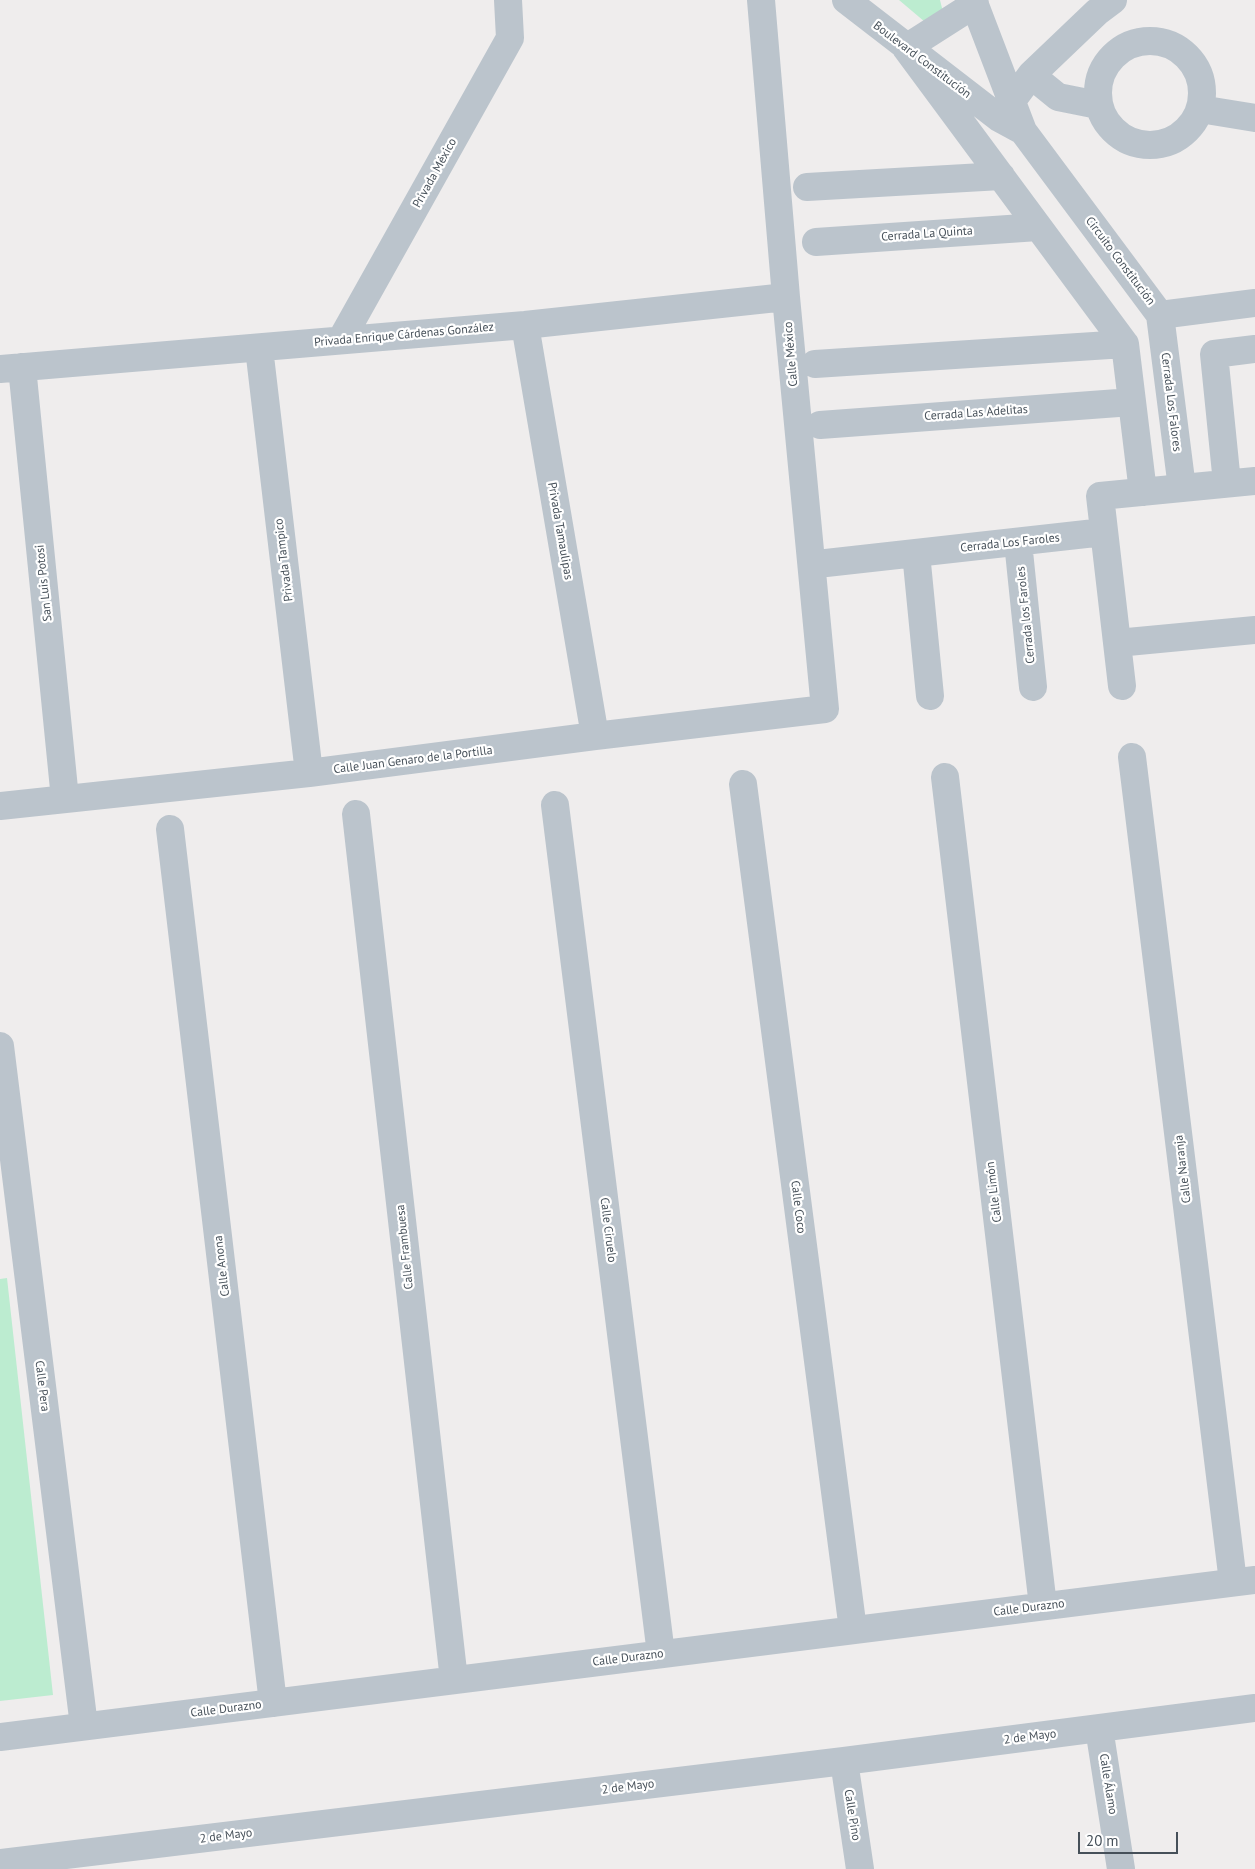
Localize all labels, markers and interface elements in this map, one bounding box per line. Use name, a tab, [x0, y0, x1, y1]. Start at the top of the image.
street label: Boulevard Constitución	[870, 19, 974, 101]
street label: Privada México	[410, 136, 460, 210]
street label: Circuito Constitución	[1082, 214, 1158, 308]
street label: Cerrada La Quinta	[881, 224, 973, 244]
street label: Privada Enrique Cárdenas González	[314, 320, 494, 350]
street label: Calle México	[781, 321, 801, 387]
street label: Cerrada Los Falores	[1158, 352, 1184, 452]
street label: Cerrada Las Adelitas	[924, 402, 1028, 424]
street label: Privada Tamaulipas	[544, 481, 576, 581]
street label: Privada Tampico	[272, 518, 296, 602]
street label: Cerrada Los Faroles	[960, 531, 1060, 555]
street label: San Luis Potosi	[33, 544, 55, 622]
street label: Cerrada los Faroles	[1014, 566, 1038, 664]
street label: Calle Juan Genaro de la Portilla	[333, 743, 493, 777]
street label: Calle Naranja	[1172, 1134, 1194, 1204]
street label: Calle Limón	[983, 1161, 1005, 1223]
street label: Calle Coco	[788, 1180, 808, 1234]
street label: Calle Ciruelo	[597, 1197, 619, 1263]
street label: Calle Frambuesa	[393, 1204, 417, 1290]
street label: Calle Anona	[211, 1235, 233, 1297]
street label: Calle Pera	[32, 1360, 52, 1412]
street label: Calle Durazno	[993, 1596, 1065, 1620]
street label: Calle Durazno	[592, 1646, 664, 1670]
street label: Calle Durazno	[190, 1697, 262, 1721]
street label: 2 de Mayo	[1003, 1727, 1057, 1747]
street label: Calle Álamo	[1096, 1752, 1120, 1816]
street label: 2 de Mayo	[601, 1777, 655, 1797]
street label: Calle Pino	[841, 1788, 863, 1842]
scale bar	[1080, 1822, 1180, 1854]
street label: 2 de Mayo	[199, 1826, 253, 1846]
text: 20 m	[1086, 1831, 1119, 1850]

